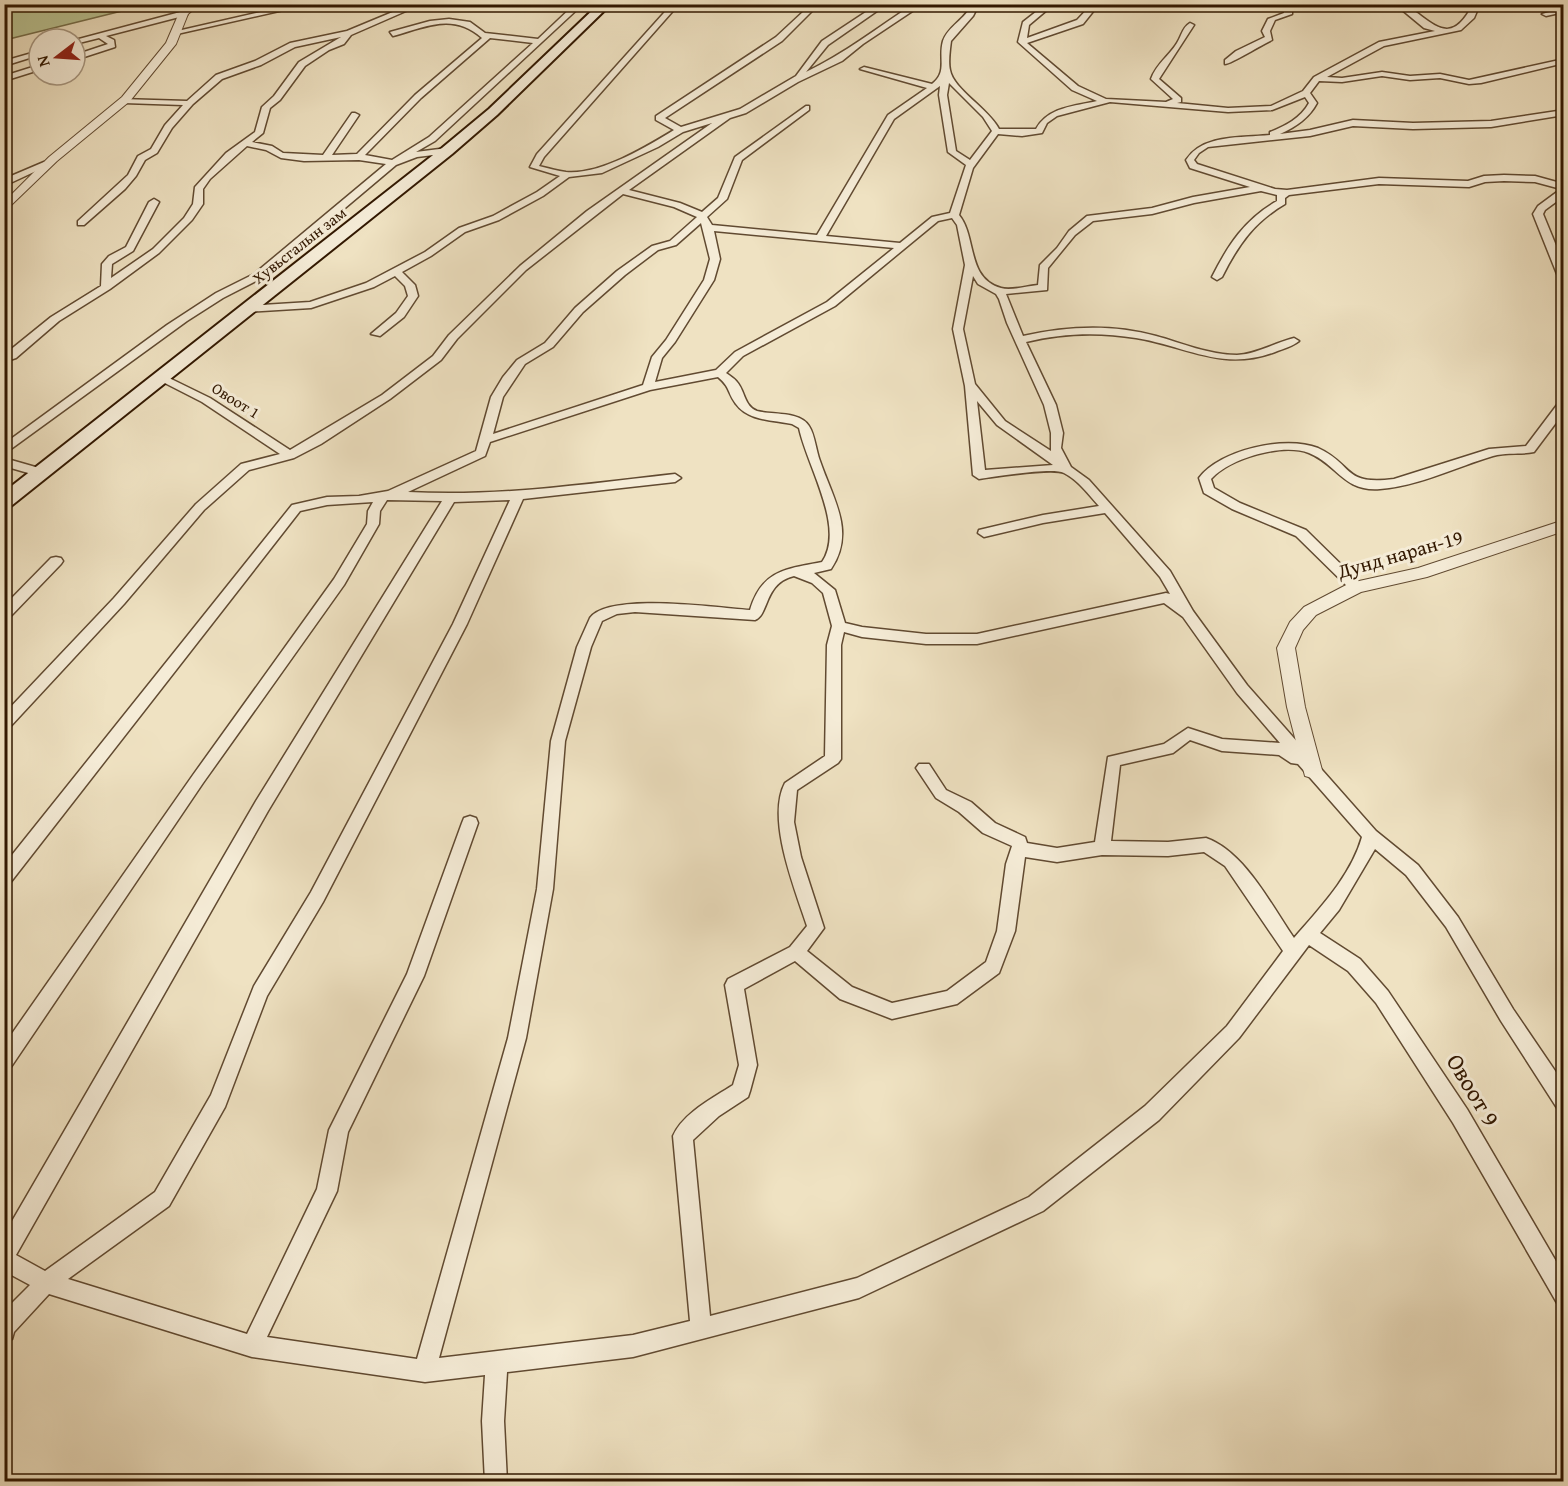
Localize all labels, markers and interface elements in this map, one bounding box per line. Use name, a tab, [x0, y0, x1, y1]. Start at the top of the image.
north arrow	[27, 27, 87, 87]
text: N	[30, 52, 56, 70]
street label: Хувьсгалын зам	[247, 201, 351, 289]
street label: Овоот 1	[207, 376, 265, 424]
street label: Дунд наран-19	[1333, 522, 1466, 586]
street label: Овоот 9	[1438, 1047, 1509, 1133]

